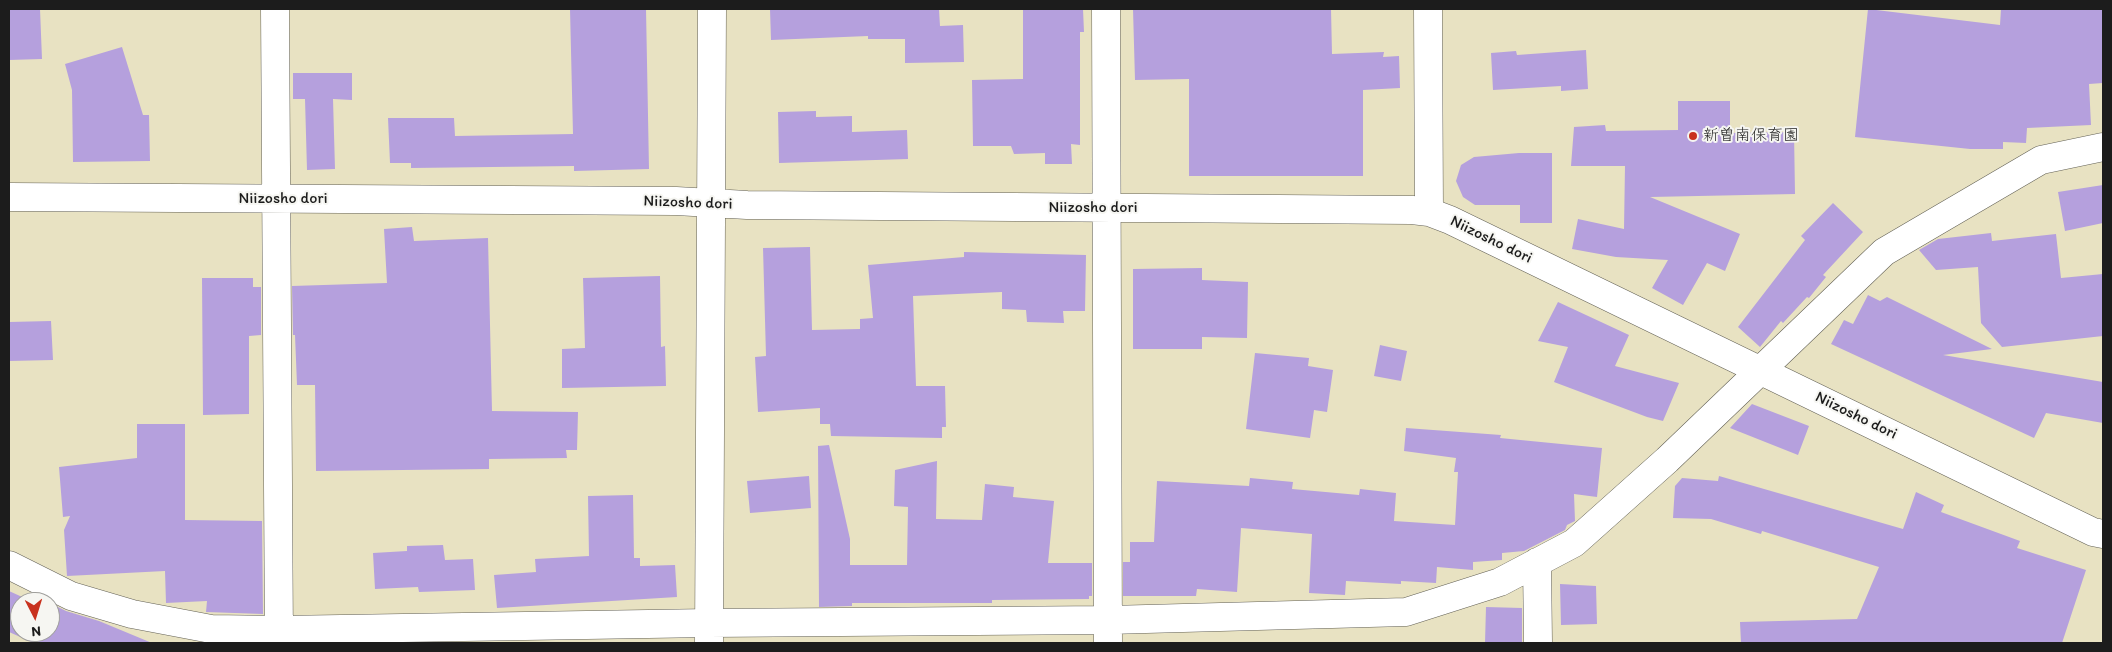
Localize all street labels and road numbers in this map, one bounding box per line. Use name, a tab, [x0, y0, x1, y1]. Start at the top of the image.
street label: Niizosho dori	[238, 189, 328, 209]
street label: Niizosho dori	[643, 192, 733, 214]
street label: Niizosho dori	[1048, 198, 1138, 218]
street label: Niizosho dori	[1447, 212, 1535, 268]
street label: Niizosho dori	[1812, 388, 1900, 444]

